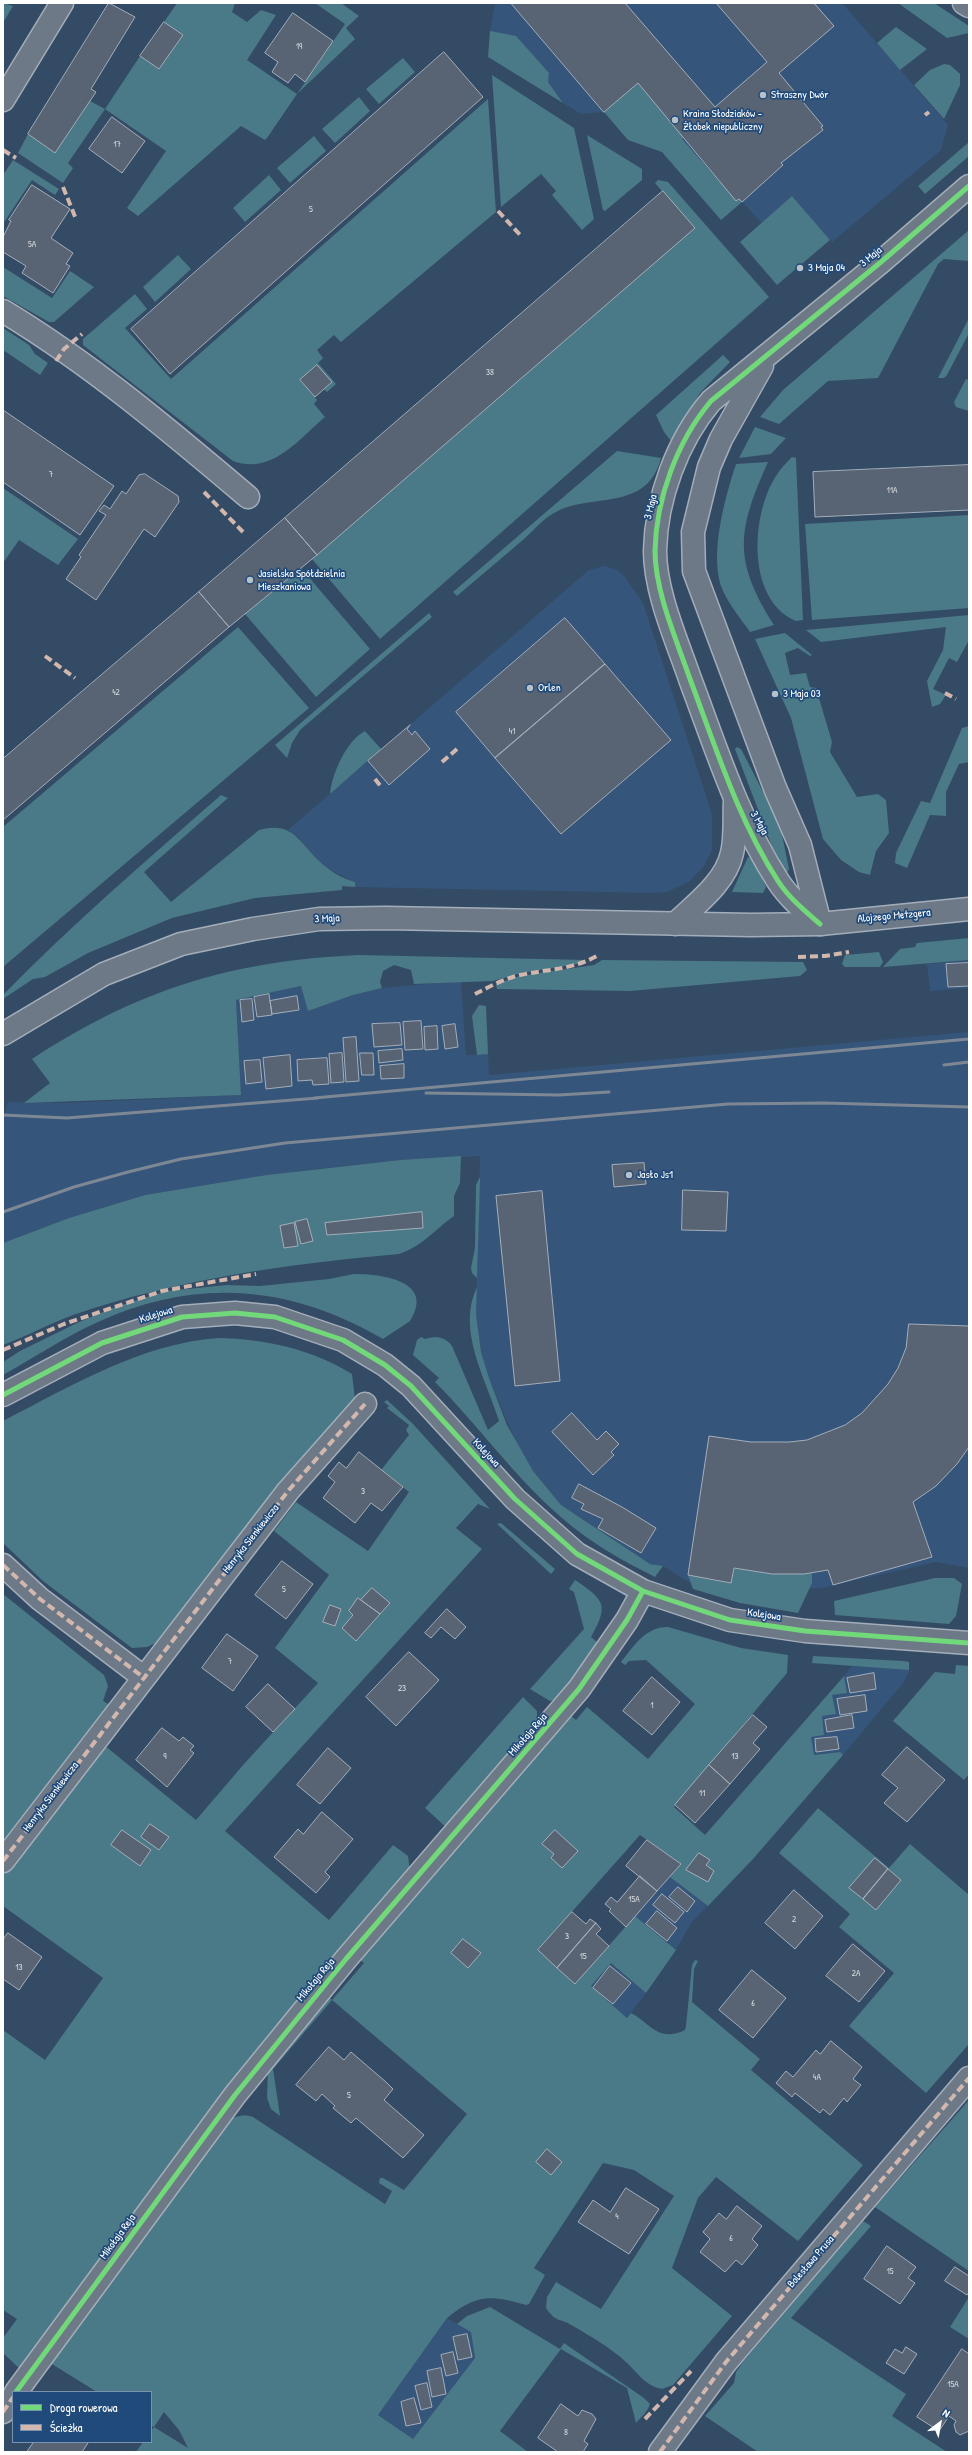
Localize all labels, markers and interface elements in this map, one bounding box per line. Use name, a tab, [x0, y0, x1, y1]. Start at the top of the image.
house number: 19	[296, 42, 302, 52]
place label: Straszny Dwór	[771, 88, 828, 102]
marker: Straszny Dwór	[758, 90, 768, 100]
place label: Kraina Słodziaków - Żłobek niepubliczny	[683, 107, 763, 133]
marker: Kraina Słodziaków - Żłobek niepubliczny	[670, 115, 680, 125]
house number: 17	[113, 140, 121, 150]
house number: 5	[309, 205, 313, 215]
house number: 5A	[28, 240, 36, 250]
street label: 3 Maja	[857, 244, 885, 270]
place label: 3 Maja 04	[808, 261, 845, 275]
marker: 3 Maja 04	[795, 263, 805, 273]
house number: 38	[486, 368, 494, 378]
house number: 7	[49, 470, 53, 480]
house number: 11A	[887, 486, 897, 496]
street label: 3 Maja	[642, 493, 660, 521]
place label: Jasielska Spółdzielnia Mieszkaniowa	[258, 567, 345, 593]
marker: Jasielska Spółdzielnia Mieszkaniowa	[245, 575, 255, 585]
place label: Orlen	[538, 681, 561, 695]
marker: Orlen	[525, 683, 535, 693]
place label: 3 Maja 03	[783, 687, 821, 701]
house number: 42	[112, 688, 120, 698]
marker: 3 Maja 03	[770, 689, 780, 699]
house number: 41	[509, 727, 515, 737]
street label: 3 Maja	[747, 809, 771, 837]
street label: Alojzego Metzgera	[857, 906, 931, 926]
street label: 3 Maja	[314, 912, 340, 926]
place label: Jasło Js1	[637, 1168, 673, 1182]
marker: Jasło Js1	[624, 1170, 634, 1180]
street label: Kolejowa	[138, 1303, 174, 1327]
street label: Kolejowa	[470, 1436, 502, 1470]
house number: 3	[361, 1487, 365, 1497]
street label: Henryka Sienkiewicza	[220, 1502, 282, 1576]
house number: 5	[282, 1585, 286, 1595]
street label: Kolejowa	[746, 1606, 782, 1624]
house number: 7	[228, 1657, 232, 1667]
house number: 23	[398, 1684, 406, 1694]
house number: 1	[650, 1701, 654, 1711]
street label: Mikołaja Reja	[506, 1711, 550, 1759]
house number: 9	[163, 1752, 167, 1762]
house number: 13	[731, 1752, 739, 1762]
street label: Henryka Sienkiewicza	[20, 1760, 82, 1834]
house number: 11	[699, 1789, 705, 1799]
house number: 15A	[628, 1895, 640, 1905]
house number: 2	[792, 1915, 796, 1925]
house number: 3	[565, 1932, 569, 1942]
house number: 15	[579, 1952, 587, 1962]
street label: Mikołaja Reja	[294, 1956, 338, 2004]
house number: 13	[15, 1963, 23, 1973]
house number: 2A	[852, 1969, 860, 1979]
house number: 6	[751, 1999, 755, 2009]
house number: 4A	[813, 2073, 821, 2083]
house number: 5	[347, 2091, 351, 2101]
street label: Mikołaja Reja	[97, 2212, 139, 2262]
house number: 4	[615, 2212, 619, 2222]
street label: Bolesława Prusa	[785, 2233, 837, 2291]
house number: 6	[729, 2234, 733, 2244]
house number: 15	[886, 2267, 894, 2277]
house number: 15A	[947, 2380, 959, 2390]
legend	[12, 2391, 152, 2443]
text: Droga rowerowa	[50, 2399, 117, 2416]
north arrow	[920, 2403, 960, 2443]
text: N	[940, 2405, 953, 2420]
text: Ścieżka	[50, 2419, 82, 2436]
house number: 8	[564, 2428, 568, 2438]

